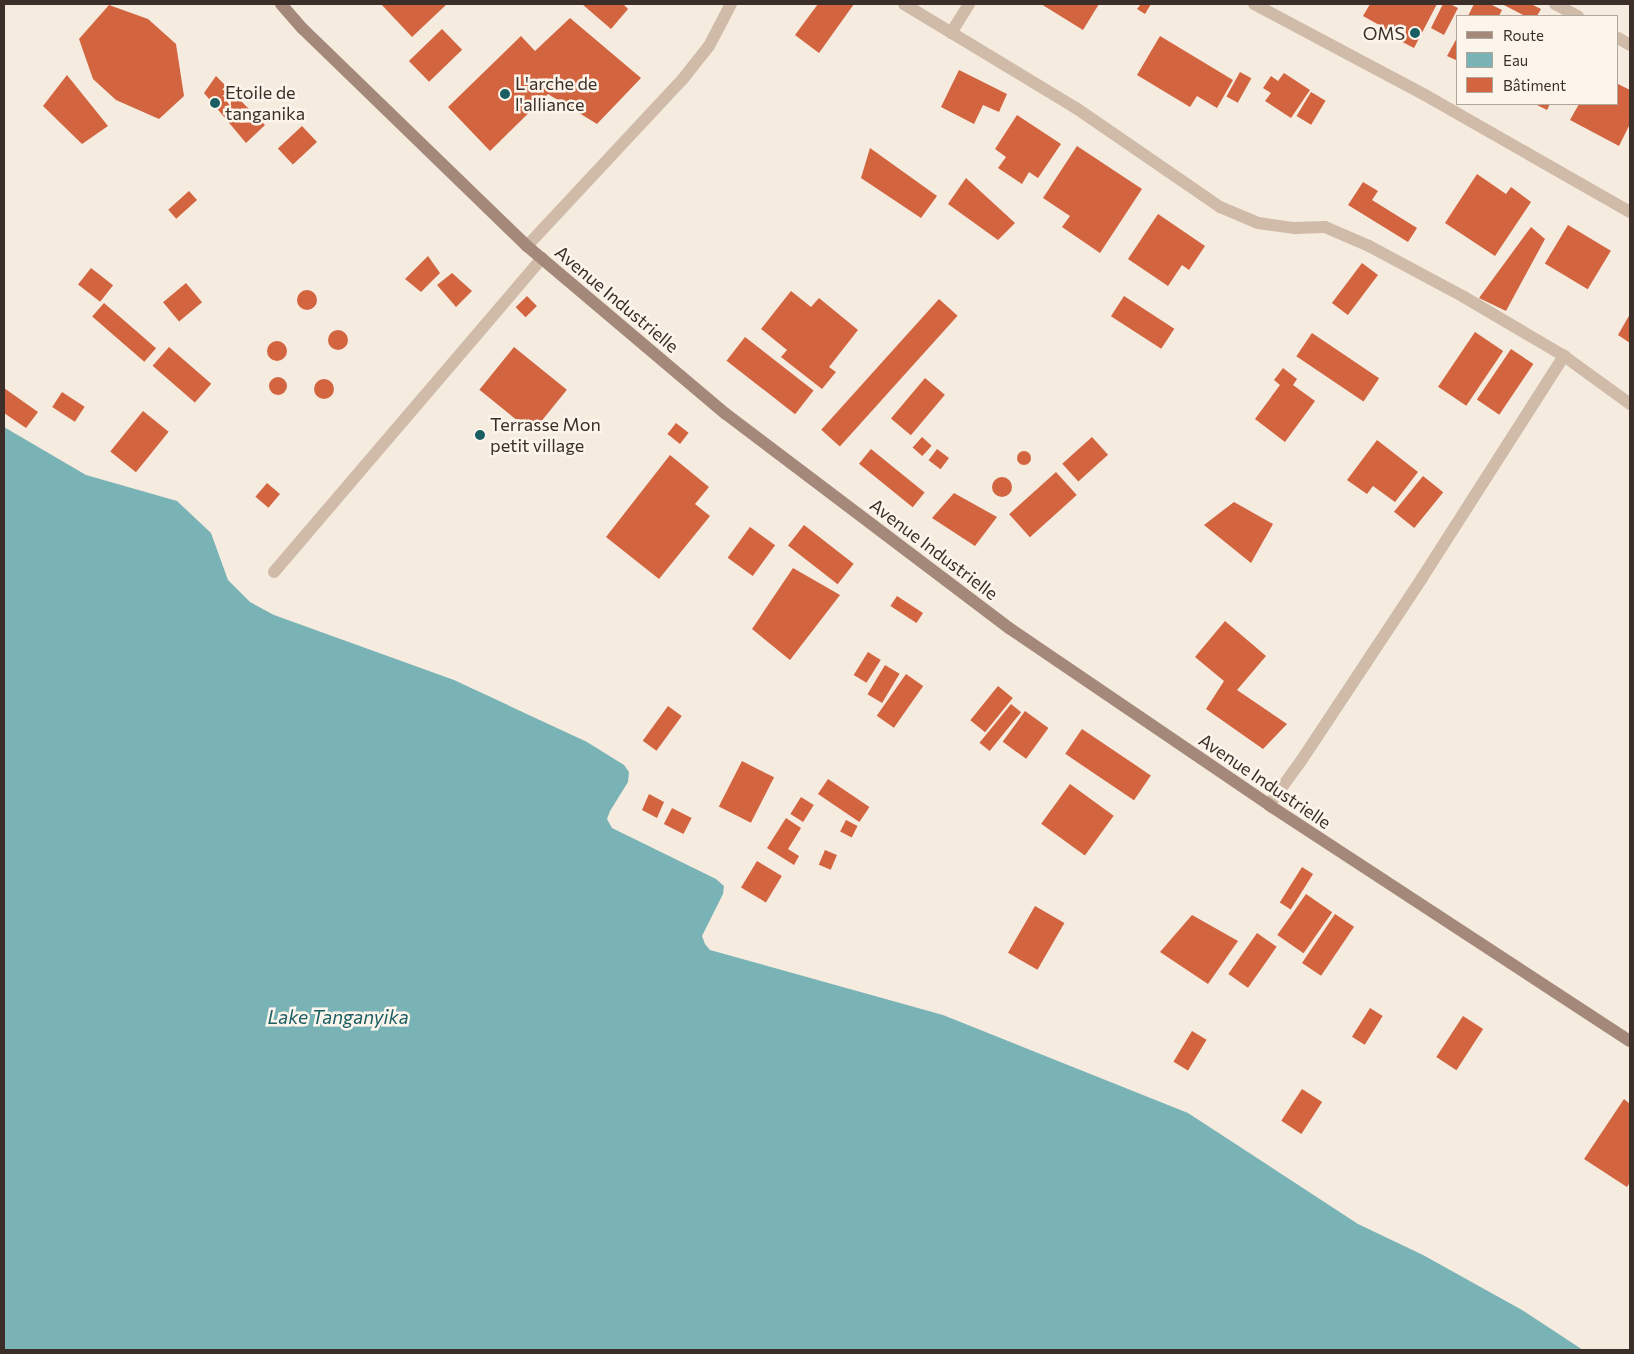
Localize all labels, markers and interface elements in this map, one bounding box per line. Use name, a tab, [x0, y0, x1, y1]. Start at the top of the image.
legend	[1456, 15, 1619, 105]
place label: OMS	[1363, 22, 1405, 44]
text: Route	[1503, 26, 1544, 44]
marker: OMS	[1409, 27, 1421, 39]
text: Eau	[1503, 51, 1528, 69]
place label: L'arche de l'alliance	[515, 73, 597, 116]
text: Bâtiment	[1503, 76, 1566, 94]
place label: Etoile de tanganika	[225, 82, 305, 125]
marker: L'arche de l'alliance	[499, 88, 511, 100]
marker: Etoile de tanganika	[209, 97, 221, 109]
street label: Avenue Industrielle	[551, 241, 683, 357]
place label: Terrasse Mon petit village	[490, 414, 601, 456]
marker: Terrasse Mon petit village	[474, 429, 486, 441]
street label: Avenue Industrielle	[866, 494, 1002, 604]
street label: Avenue Industrielle	[1195, 729, 1335, 833]
water label: Lake Tanganyika	[267, 1006, 409, 1028]

